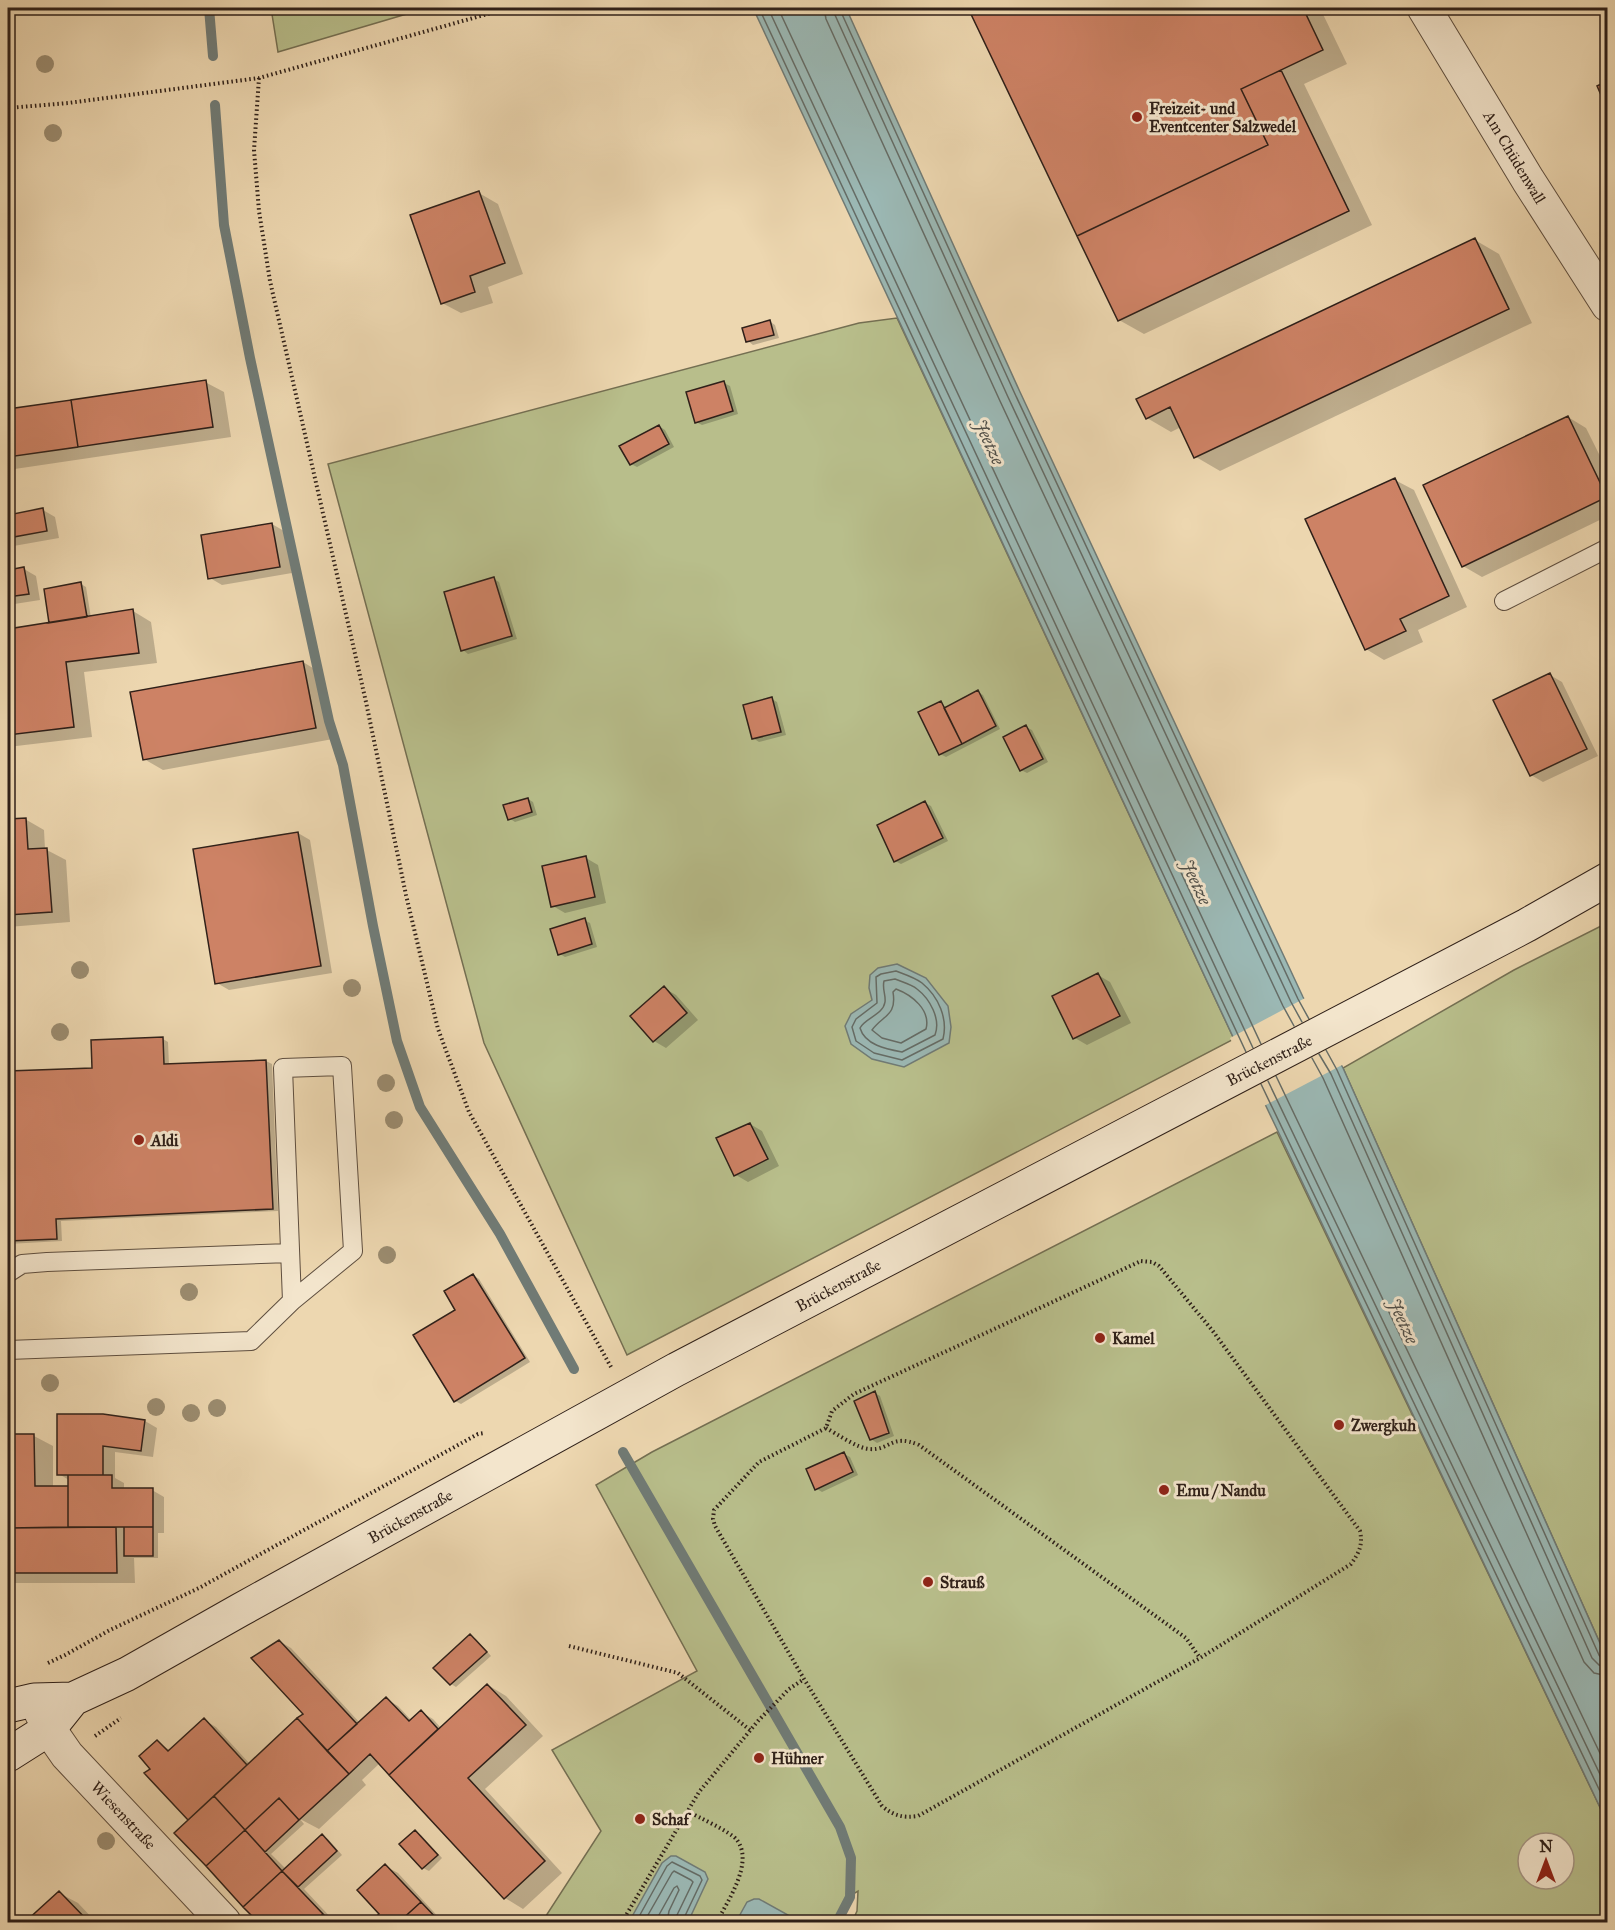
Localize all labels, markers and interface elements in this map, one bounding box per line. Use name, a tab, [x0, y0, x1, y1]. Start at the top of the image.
place label: Freizeit- und Eventcenter Salzwedel	[1149, 99, 1297, 136]
street label: Am Chüdenwall	[1479, 107, 1550, 208]
marker: Freizeit- und Eventcenter Salzwedel	[1130, 110, 1144, 124]
water label: Jeetze	[969, 415, 1010, 470]
water label: Jeetze	[1176, 855, 1217, 910]
street label: Brückenstraße	[1223, 1031, 1316, 1090]
place label: Aldi	[150, 1131, 179, 1150]
marker: Aldi	[132, 1133, 146, 1147]
street label: Brückenstraße	[792, 1255, 884, 1316]
water label: Jeetze	[1383, 1294, 1424, 1349]
place label: Kamel	[1112, 1329, 1155, 1348]
marker: Kamel	[1093, 1331, 1107, 1345]
place label: Zwergkuh	[1351, 1416, 1416, 1436]
marker: Zwergkuh	[1332, 1418, 1346, 1432]
place label: Emu / Nandu	[1176, 1481, 1266, 1500]
marker: Emu / Nandu	[1157, 1483, 1171, 1497]
street label: Brückenstraße	[365, 1485, 456, 1547]
place label: Strauß	[940, 1573, 985, 1592]
marker: Strauß	[921, 1575, 935, 1589]
place label: Hühner	[771, 1749, 824, 1768]
marker: Hühner	[752, 1751, 766, 1765]
street label: Wiesenstraße	[87, 1777, 160, 1854]
place label: Schaf	[652, 1810, 692, 1829]
marker: Schaf	[633, 1812, 647, 1826]
north arrow	[1516, 1831, 1576, 1891]
text: N	[1539, 1837, 1553, 1856]

